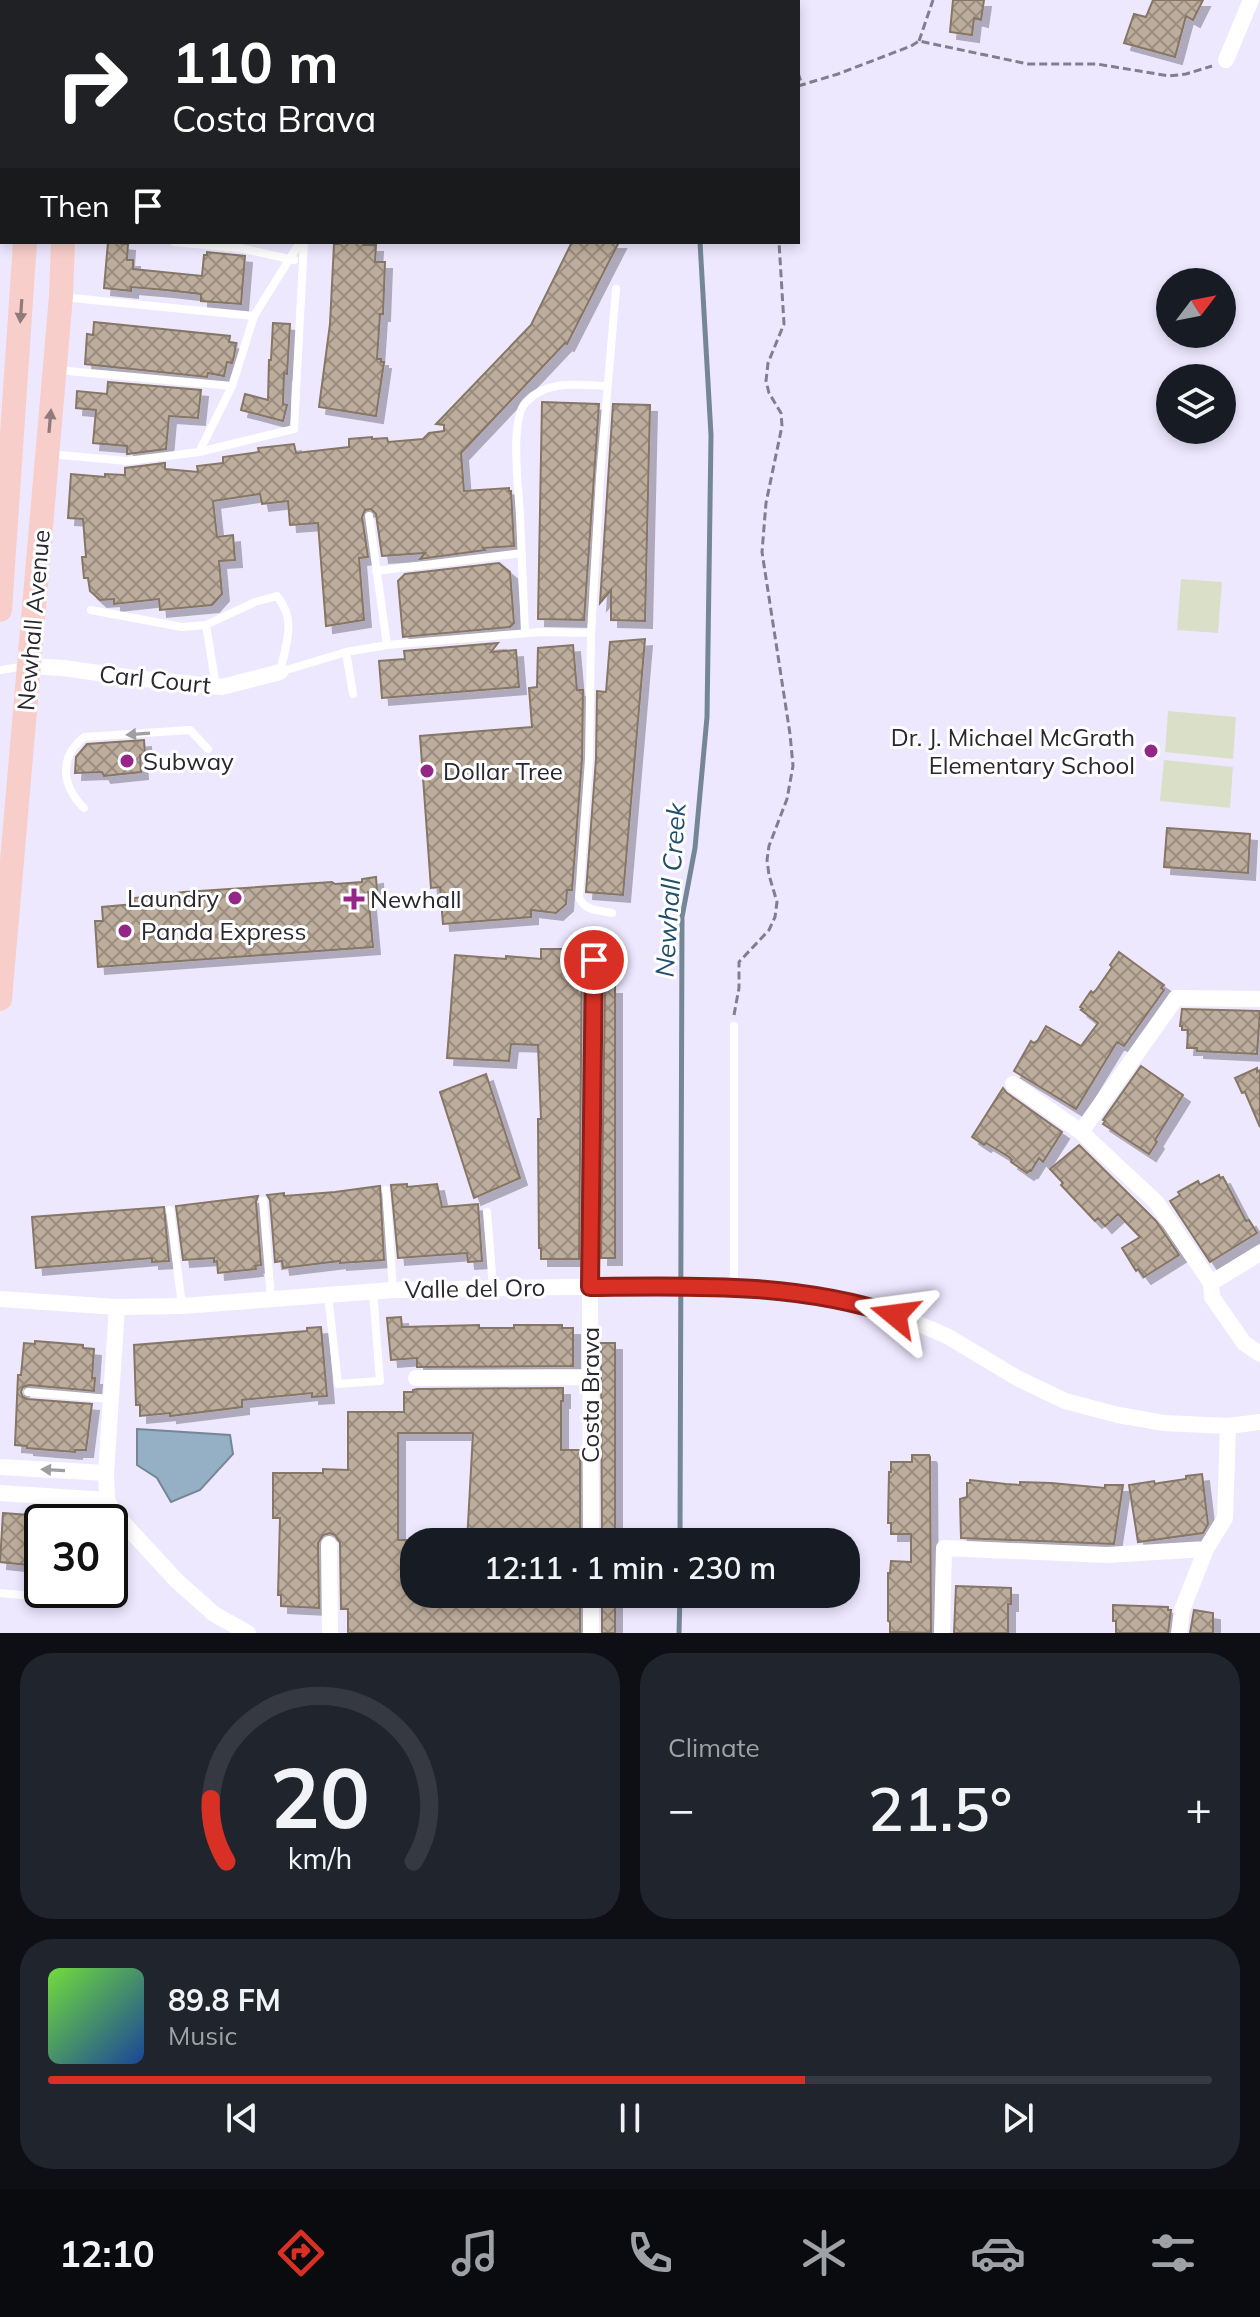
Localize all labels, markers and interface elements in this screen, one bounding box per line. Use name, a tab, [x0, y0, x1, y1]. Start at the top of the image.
text: 110 m	[172, 27, 339, 97]
icon: right	[40, 32, 144, 136]
text: Costa Brava	[172, 96, 376, 141]
icon: arrive	[126, 184, 170, 228]
text: Then	[40, 187, 110, 225]
north arrow	[1156, 268, 1236, 348]
map controls	[1156, 268, 1236, 444]
one-way arrow	[14, 299, 27, 324]
button: layers	[1156, 364, 1236, 444]
one-way arrow	[44, 408, 57, 433]
street label: Newhall Avenue	[10, 528, 56, 712]
street label: Carl Court	[98, 658, 212, 700]
place label: Dr. J. Michael McGrath Elementary School	[891, 722, 1135, 780]
one-way arrow	[125, 727, 150, 740]
marker: Dr. J. Michael McGrath Elementary School	[1142, 742, 1160, 760]
place label: Subway	[143, 746, 234, 776]
marker: Subway	[118, 752, 136, 770]
place label: Dollar Tree	[443, 756, 563, 786]
marker: Dollar Tree	[418, 762, 436, 780]
water label: Newhall Creek	[647, 801, 693, 978]
place label: Laundry	[127, 883, 219, 913]
place label: Newhall	[370, 884, 462, 914]
marker: Laundry	[226, 889, 244, 907]
marker: Newhall	[345, 890, 363, 908]
place label: Panda Express	[141, 916, 306, 946]
marker: Panda Express	[116, 922, 134, 940]
pin	[560, 926, 628, 994]
icon: arrive	[572, 938, 616, 982]
street label: Valle del Oro	[404, 1272, 546, 1304]
position arrow	[853, 1273, 937, 1357]
street label: Costa Brava	[575, 1327, 605, 1463]
one-way arrow	[40, 1463, 65, 1476]
speed limit sign: 30	[24, 1504, 128, 1608]
text: 12:11 · 1 min · 230 m	[484, 1549, 776, 1587]
text: Climate	[668, 1731, 760, 1764]
text: 20	[270, 1744, 370, 1849]
text: 21.5°	[868, 1771, 1012, 1846]
text: −	[668, 1781, 694, 1836]
text: +	[1186, 1781, 1212, 1836]
text: km/h	[288, 1840, 352, 1876]
text: 89.8 FM	[168, 1981, 281, 2019]
text: Music	[168, 2019, 237, 2052]
icon: previous	[220, 2096, 264, 2140]
icon: pause	[608, 2096, 652, 2140]
icon: next	[996, 2096, 1040, 2140]
icon: directions	[273, 2225, 329, 2281]
icon: music	[447, 2225, 503, 2281]
icon: phone	[622, 2225, 678, 2281]
icon: climate	[796, 2225, 852, 2281]
icon: car	[970, 2225, 1026, 2281]
icon: filters	[1145, 2225, 1201, 2281]
text: 12:10	[59, 2231, 155, 2276]

